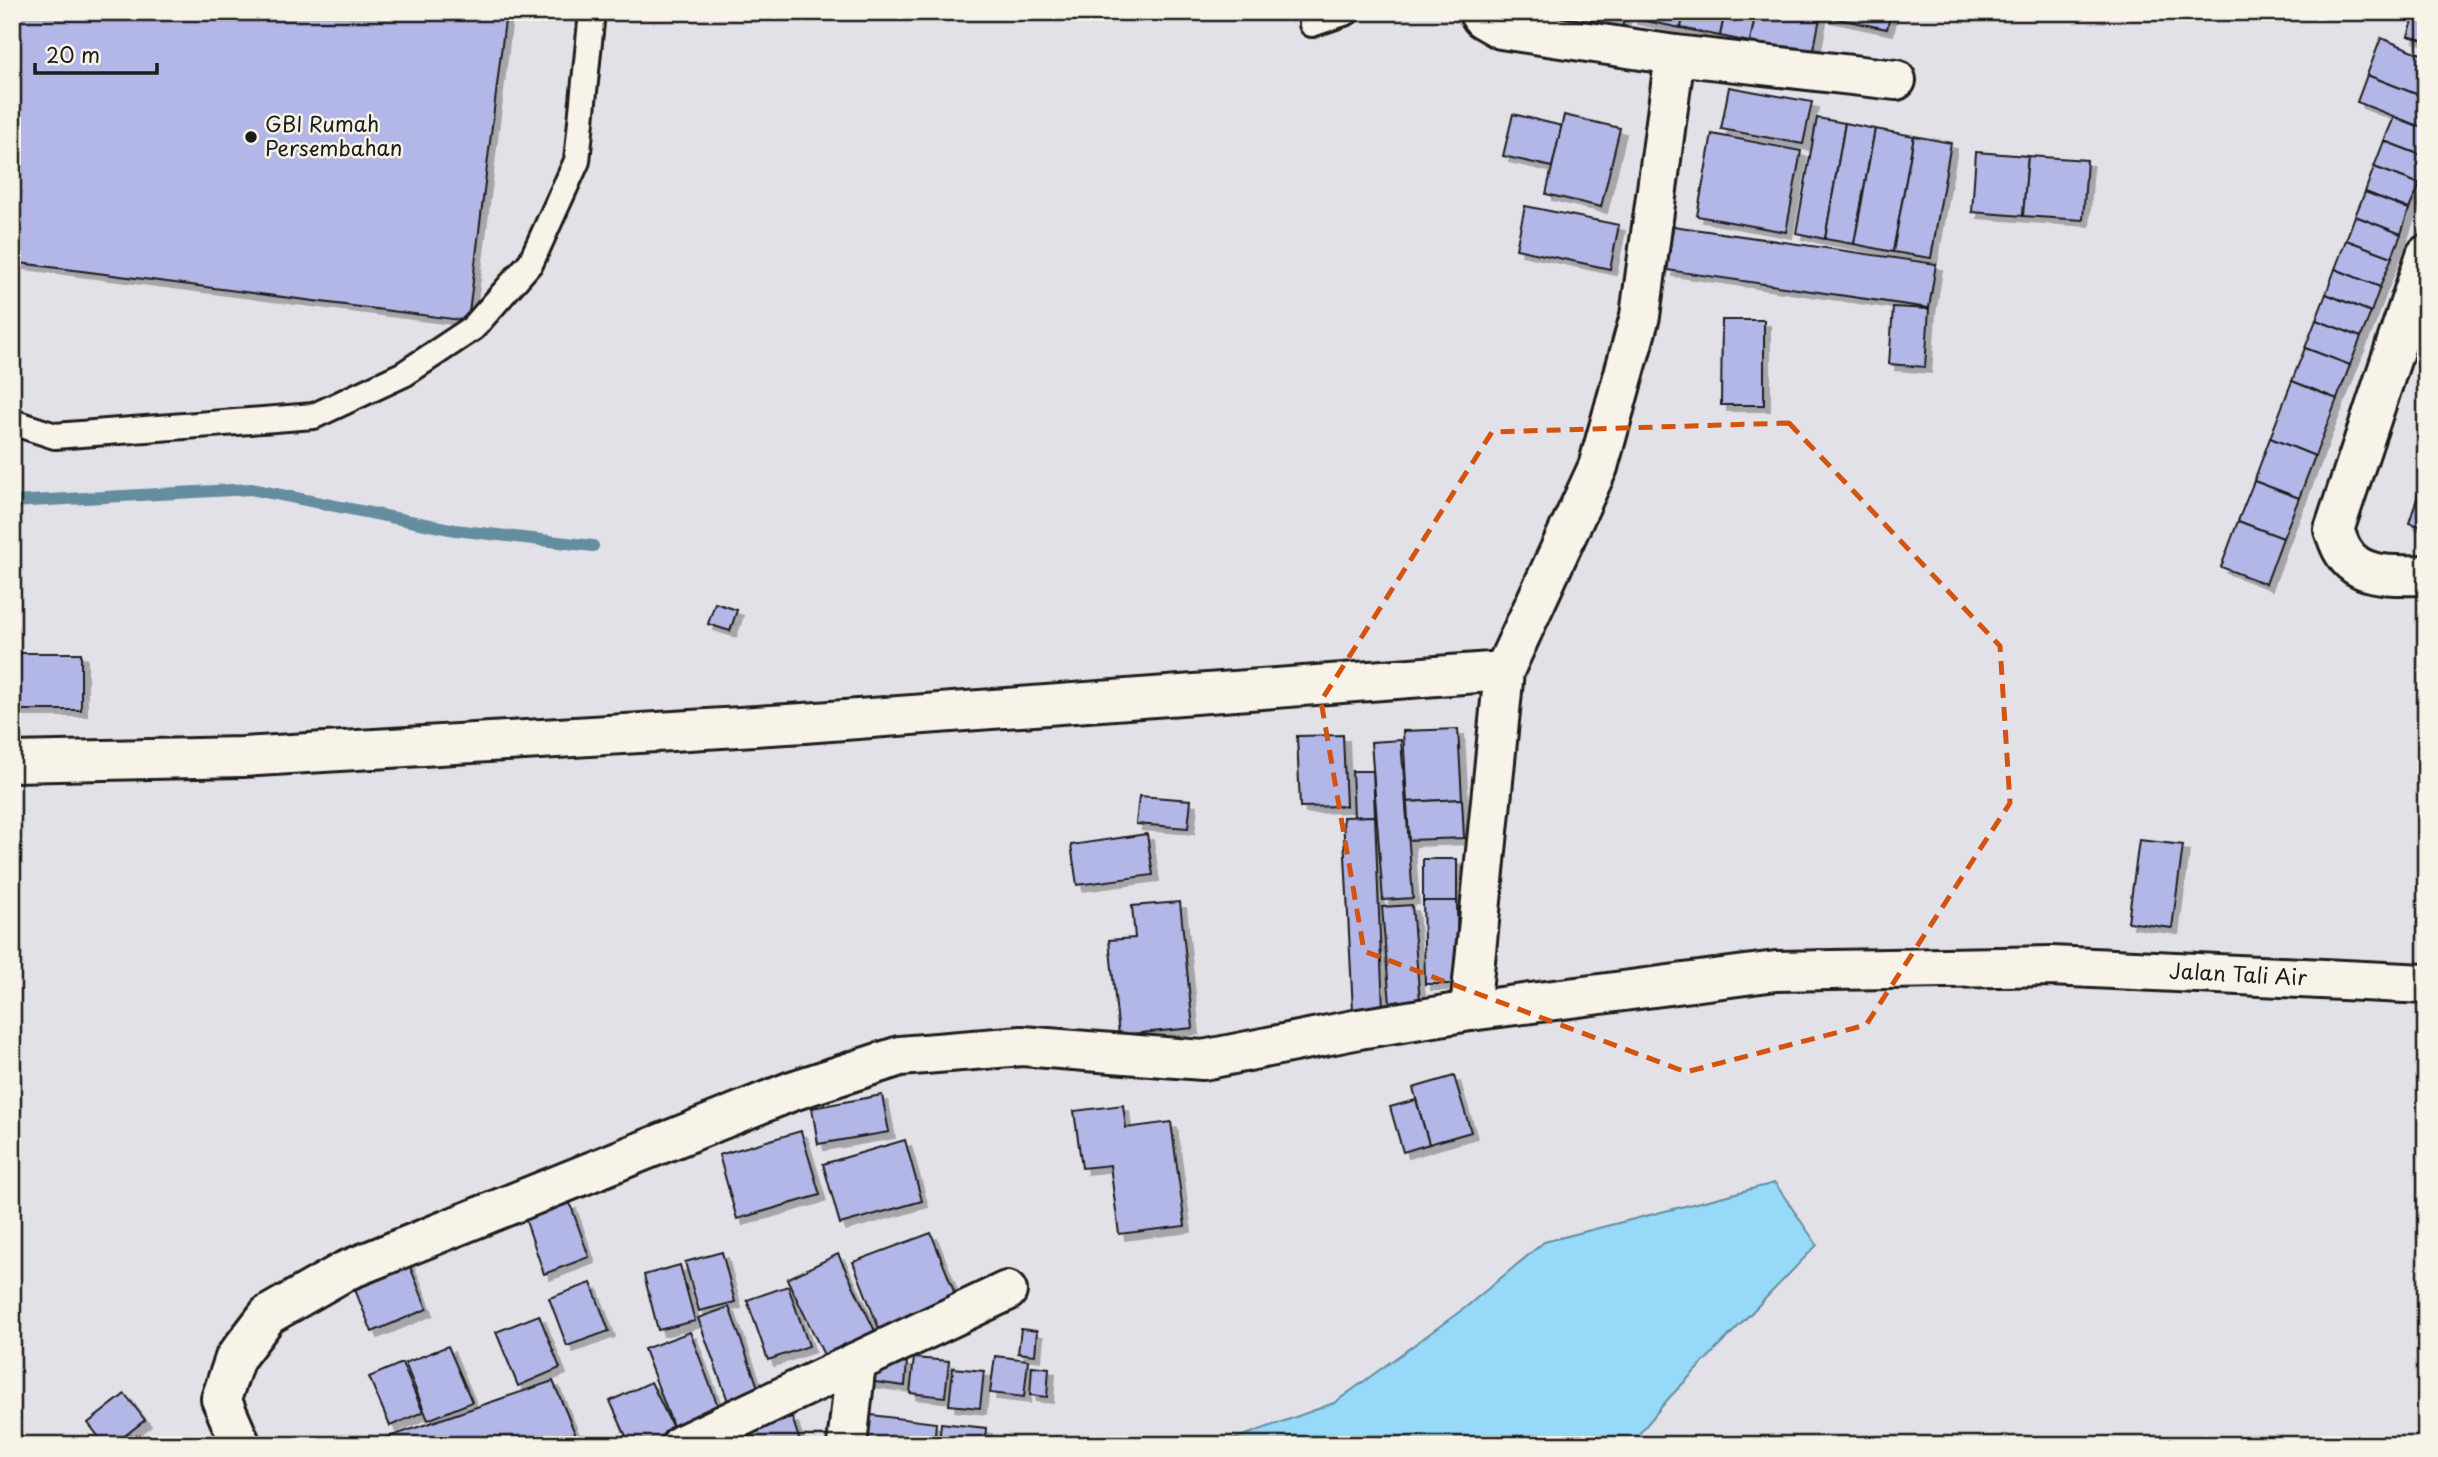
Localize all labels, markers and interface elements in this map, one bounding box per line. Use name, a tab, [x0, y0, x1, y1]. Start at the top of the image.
scale bar	[35, 32, 158, 76]
text: 20 m	[46, 38, 100, 70]
place label: GBI Rumah Persembahan	[265, 107, 402, 163]
marker: GBI Rumah Persembahan	[243, 129, 259, 145]
street label: Jalan Tali Air	[2168, 953, 2308, 993]

